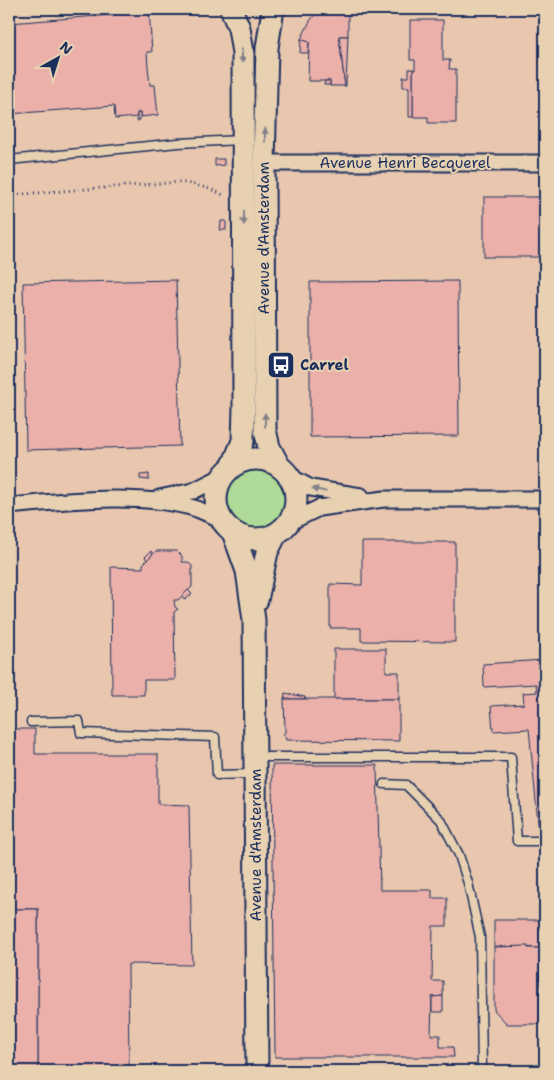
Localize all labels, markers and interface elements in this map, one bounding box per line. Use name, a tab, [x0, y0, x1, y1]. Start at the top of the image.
north arrow	[32, 32, 82, 82]
text: N	[56, 37, 76, 58]
one-way arrow	[239, 48, 247, 64]
one-way arrow	[261, 126, 269, 142]
street label: Avenue Henri Becquerel	[319, 153, 491, 173]
street label: Avenue d'Amsterdam	[254, 162, 274, 314]
one-way arrow	[240, 210, 248, 226]
bus stop icon: Carrel	[266, 350, 296, 380]
place label: Carrel	[300, 355, 349, 375]
one-way arrow	[261, 411, 269, 427]
one-way arrow	[311, 486, 326, 494]
street label: Avenue d'Amsterdam	[246, 769, 266, 921]

